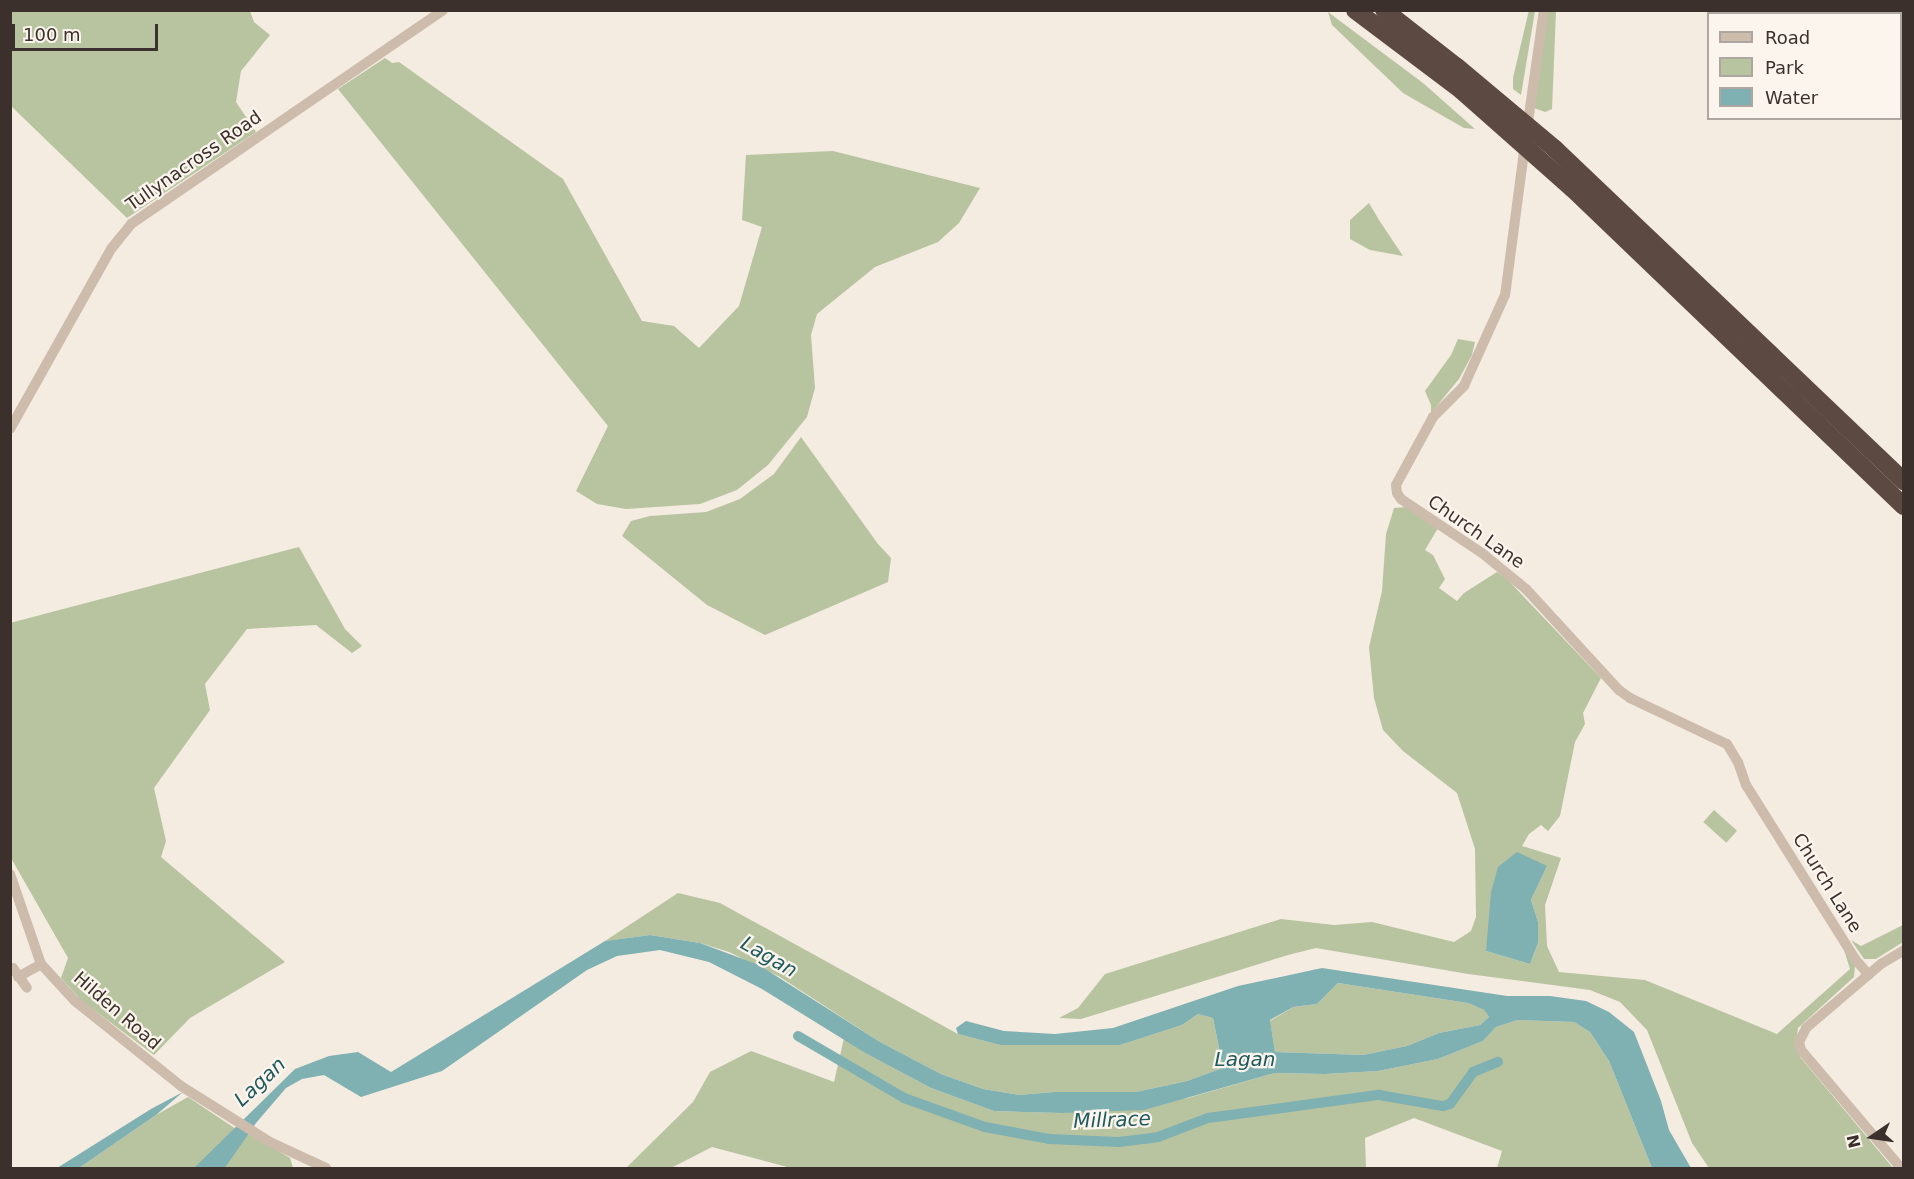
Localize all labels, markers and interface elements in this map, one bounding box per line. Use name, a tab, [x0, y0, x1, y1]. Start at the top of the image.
scale bar	[15, 12, 160, 50]
legend	[1707, 12, 1902, 120]
text: 100 m	[23, 24, 81, 45]
text: Road	[1765, 27, 1810, 48]
text: Park	[1765, 57, 1804, 78]
text: Water	[1765, 87, 1818, 108]
street label: Tullynacross Road	[122, 106, 266, 216]
street label: Church Lane	[1424, 491, 1528, 573]
street label: Church Lane	[1788, 829, 1866, 937]
water label: Lagan	[737, 931, 801, 983]
street label: Hilden Road	[69, 967, 165, 1055]
water label: Lagan	[1214, 1047, 1276, 1071]
water label: Lagan	[230, 1052, 290, 1112]
water label: Millrace	[1073, 1107, 1151, 1133]
north arrow	[1842, 1107, 1902, 1167]
text: N	[1843, 1133, 1865, 1150]

